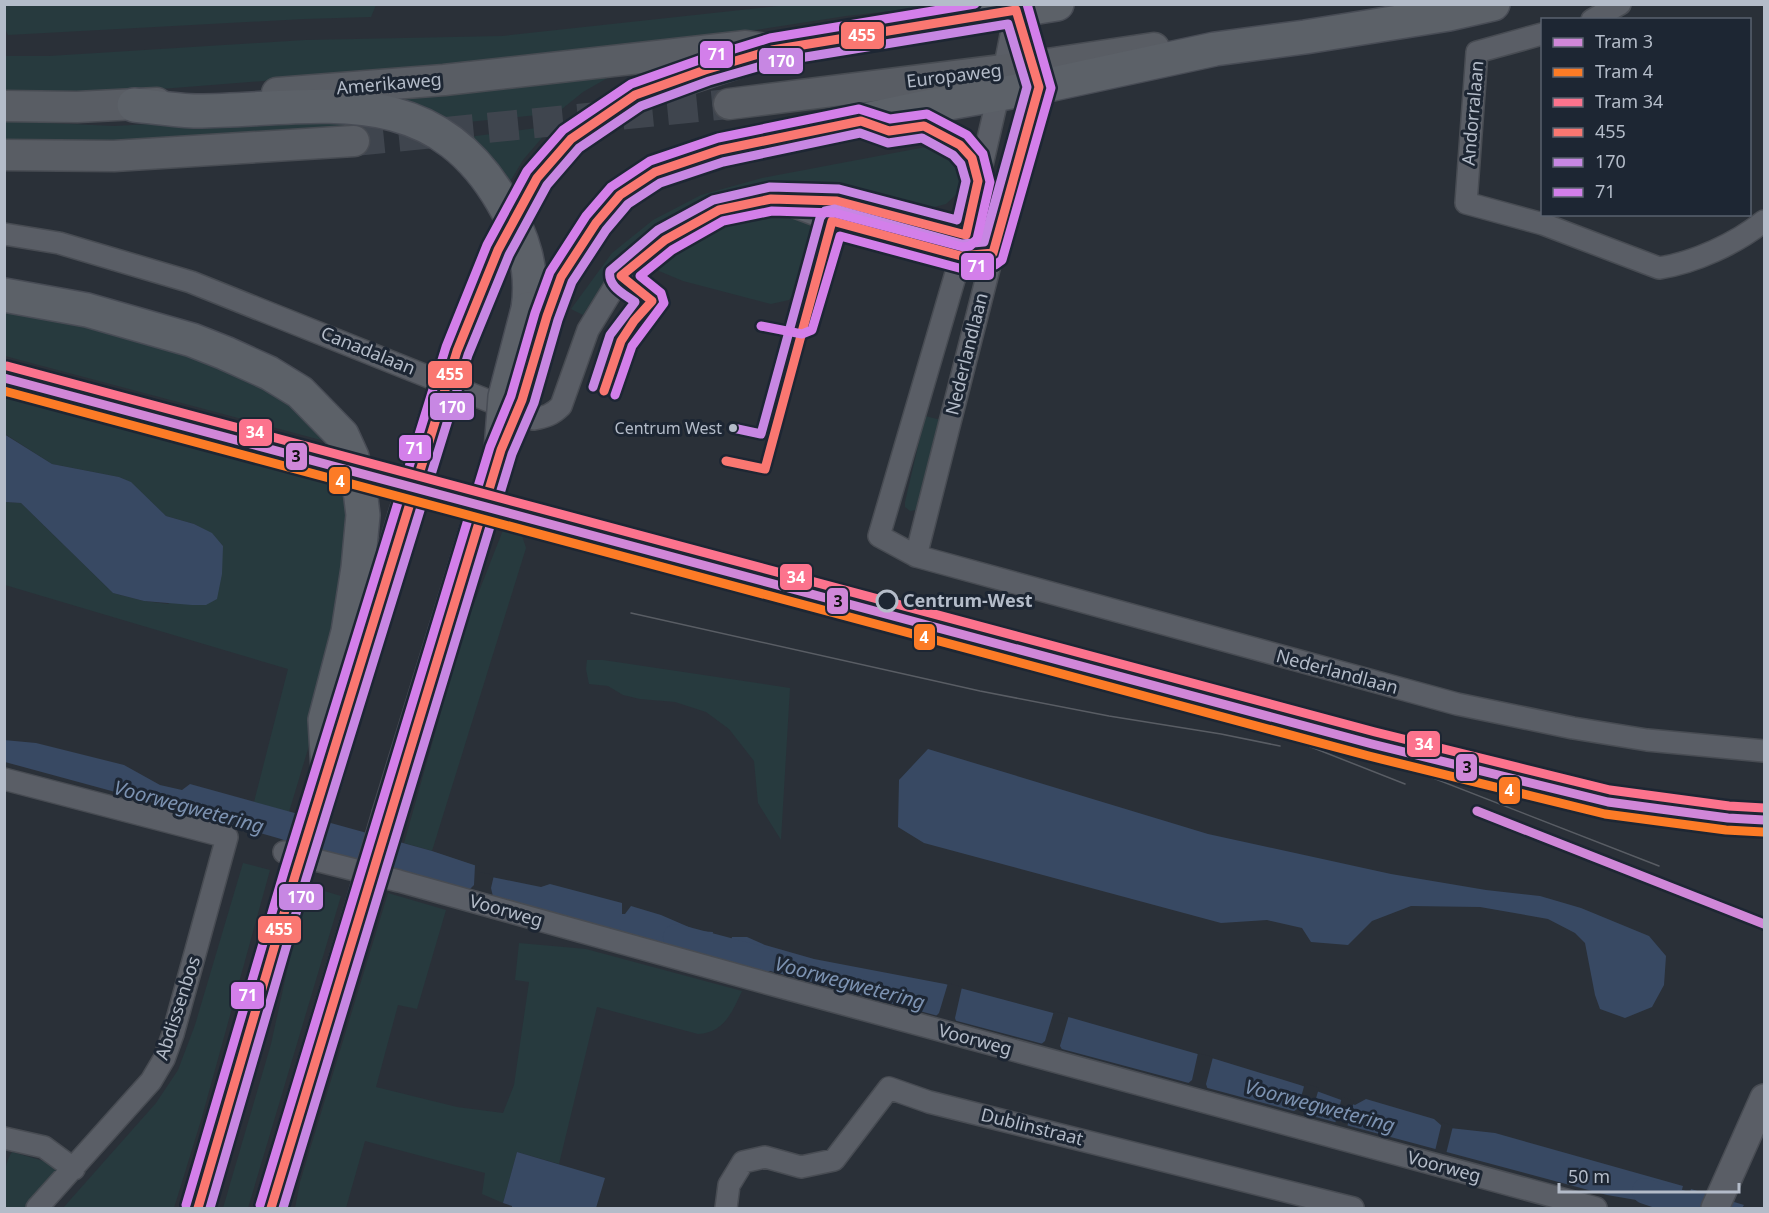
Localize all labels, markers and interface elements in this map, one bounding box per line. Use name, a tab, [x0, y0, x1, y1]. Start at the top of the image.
legend	[1541, 18, 1751, 216]
line badge: 455	[840, 21, 885, 50]
text: 455	[848, 24, 876, 46]
text: Tram 3	[1595, 29, 1653, 53]
line badge: 71	[699, 40, 734, 69]
text: 71	[708, 43, 726, 65]
line badge: 170	[758, 47, 804, 75]
text: 170	[767, 50, 795, 72]
street label: Europaweg	[905, 57, 1003, 93]
street label: Andorralaan	[1455, 59, 1489, 166]
text: Tram 4	[1595, 59, 1653, 83]
street label: Amerikaweg	[335, 66, 443, 100]
text: Tram 34	[1595, 89, 1663, 113]
text: 455	[1595, 119, 1626, 143]
text: 170	[1595, 149, 1626, 173]
text: 71	[1595, 179, 1616, 203]
line badge: 71	[960, 252, 995, 281]
text: 71	[968, 255, 986, 277]
street label: Nederlandlaan	[939, 290, 993, 417]
street label: Canadalaan	[318, 320, 419, 380]
line badge: 455	[427, 360, 473, 389]
text: 455	[436, 363, 464, 385]
line badge: 170	[429, 392, 475, 421]
text: 170	[438, 396, 466, 418]
place label: Centrum West	[615, 417, 722, 439]
line badge: 34	[238, 418, 273, 447]
text: 34	[246, 421, 264, 443]
marker: Centrum West	[727, 422, 739, 434]
line badge: 71	[398, 434, 432, 462]
text: 71	[406, 437, 424, 459]
line badge: 3	[285, 442, 308, 471]
text: 3	[291, 445, 301, 467]
line badge: 4	[328, 466, 351, 495]
text: 4	[335, 470, 345, 492]
line badge: 34	[779, 563, 813, 591]
text: 34	[787, 566, 805, 588]
line badge: 3	[826, 587, 849, 615]
place label: Centrum-West	[903, 588, 1033, 612]
text: 3	[833, 590, 843, 612]
marker: Centrum-West	[876, 590, 898, 612]
line badge: 4	[913, 623, 936, 651]
text: 4	[919, 626, 929, 648]
street label: Nederlandlaan	[1274, 643, 1401, 699]
line badge: 34	[1406, 730, 1441, 758]
text: 34	[1415, 733, 1433, 755]
line badge: 3	[1455, 753, 1478, 782]
text: 3	[1462, 756, 1472, 778]
water label: Voorwegwetering	[111, 773, 268, 840]
line badge: 4	[1498, 776, 1521, 805]
text: 4	[1504, 779, 1514, 801]
line badge: 170	[278, 883, 324, 911]
text: 170	[287, 886, 315, 908]
street label: Voorweg	[467, 888, 546, 932]
line badge: 455	[257, 915, 302, 944]
text: 455	[265, 918, 293, 940]
water label: Voorwegwetering	[772, 949, 929, 1016]
street label: Abdissenbos	[149, 953, 205, 1062]
line badge: 71	[230, 981, 265, 1010]
text: 71	[239, 984, 257, 1006]
street label: Voorweg	[936, 1018, 1015, 1060]
water label: Voorwegwetering	[1242, 1072, 1399, 1139]
street label: Dublinstraat	[979, 1102, 1086, 1150]
street label: Voorweg	[1405, 1145, 1484, 1187]
scale bar	[1559, 1156, 1739, 1194]
text: 50 m	[1568, 1164, 1610, 1188]

